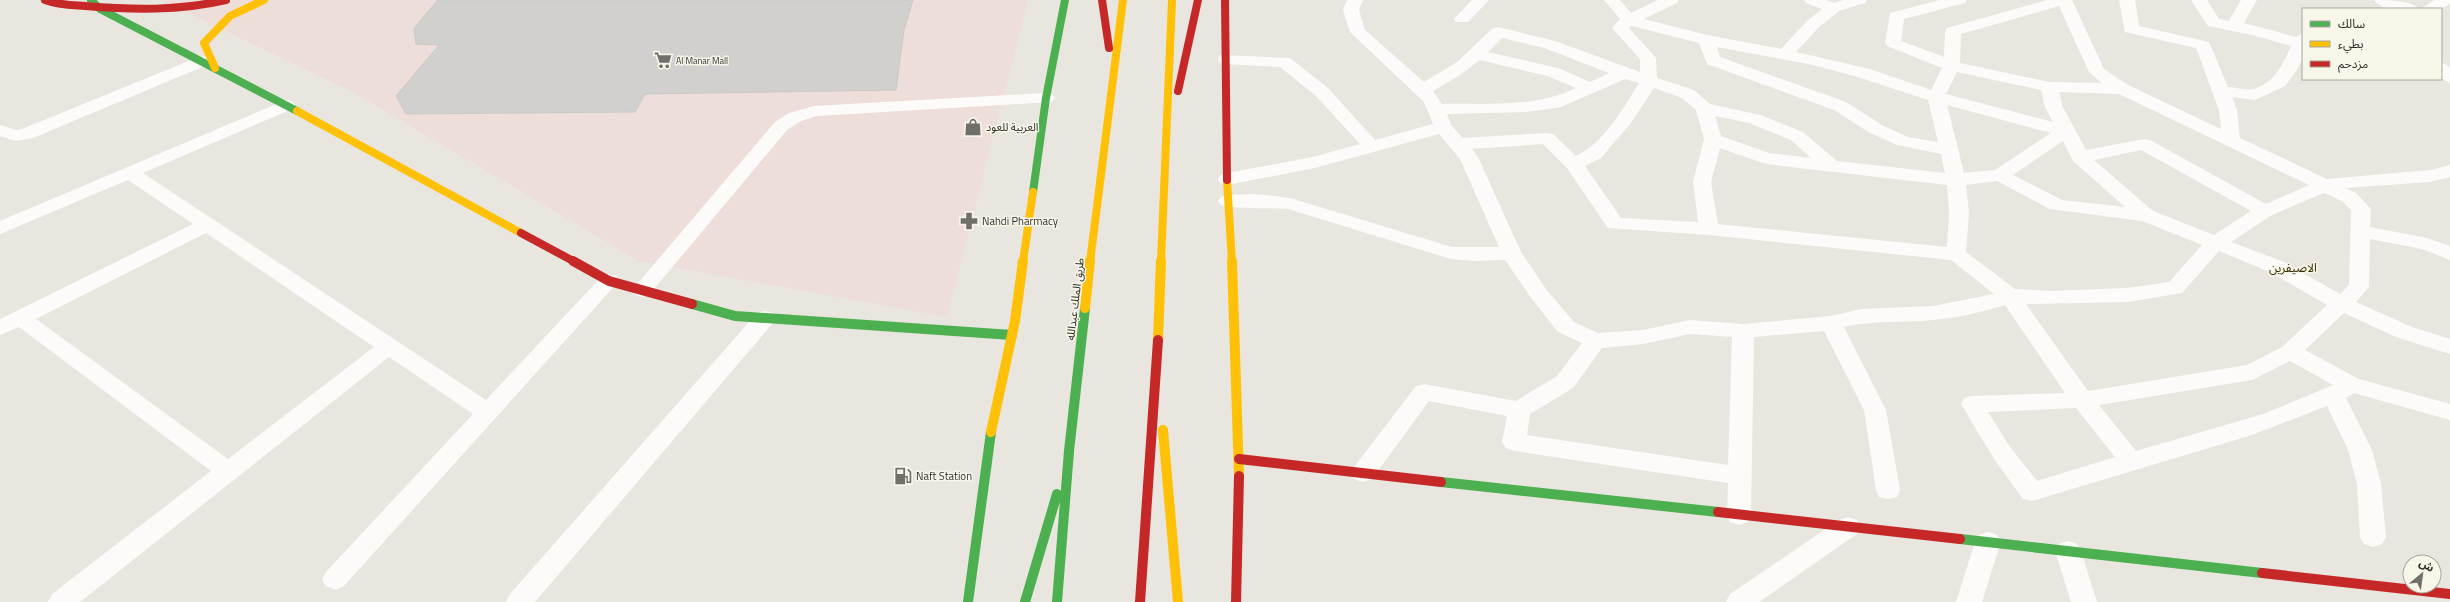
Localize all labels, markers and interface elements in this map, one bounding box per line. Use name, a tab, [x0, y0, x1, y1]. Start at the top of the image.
legend	[2302, 8, 2442, 80]
text: سالك	[2338, 14, 2365, 33]
text: بطيء	[2338, 34, 2364, 54]
supermarket icon: Al Manar Mall	[653, 50, 673, 70]
place label: Al Manar Mall	[676, 54, 728, 67]
text: مزدحم	[2338, 54, 2368, 73]
shop icon: العربية للعود	[963, 117, 983, 137]
place label: العربية للعود	[986, 119, 1038, 135]
pharmacy icon: Nahdi Pharmacy	[959, 211, 979, 231]
place label: Nahdi Pharmacy	[982, 213, 1059, 229]
street label: طريق الملك عبدالله	[1062, 257, 1088, 341]
district label: الاصيفرين	[2269, 258, 2317, 277]
fuel station icon: Naft Station	[893, 466, 913, 486]
place label: Naft Station	[916, 468, 972, 484]
north arrow	[2402, 554, 2442, 594]
text: ش	[2416, 555, 2437, 576]

